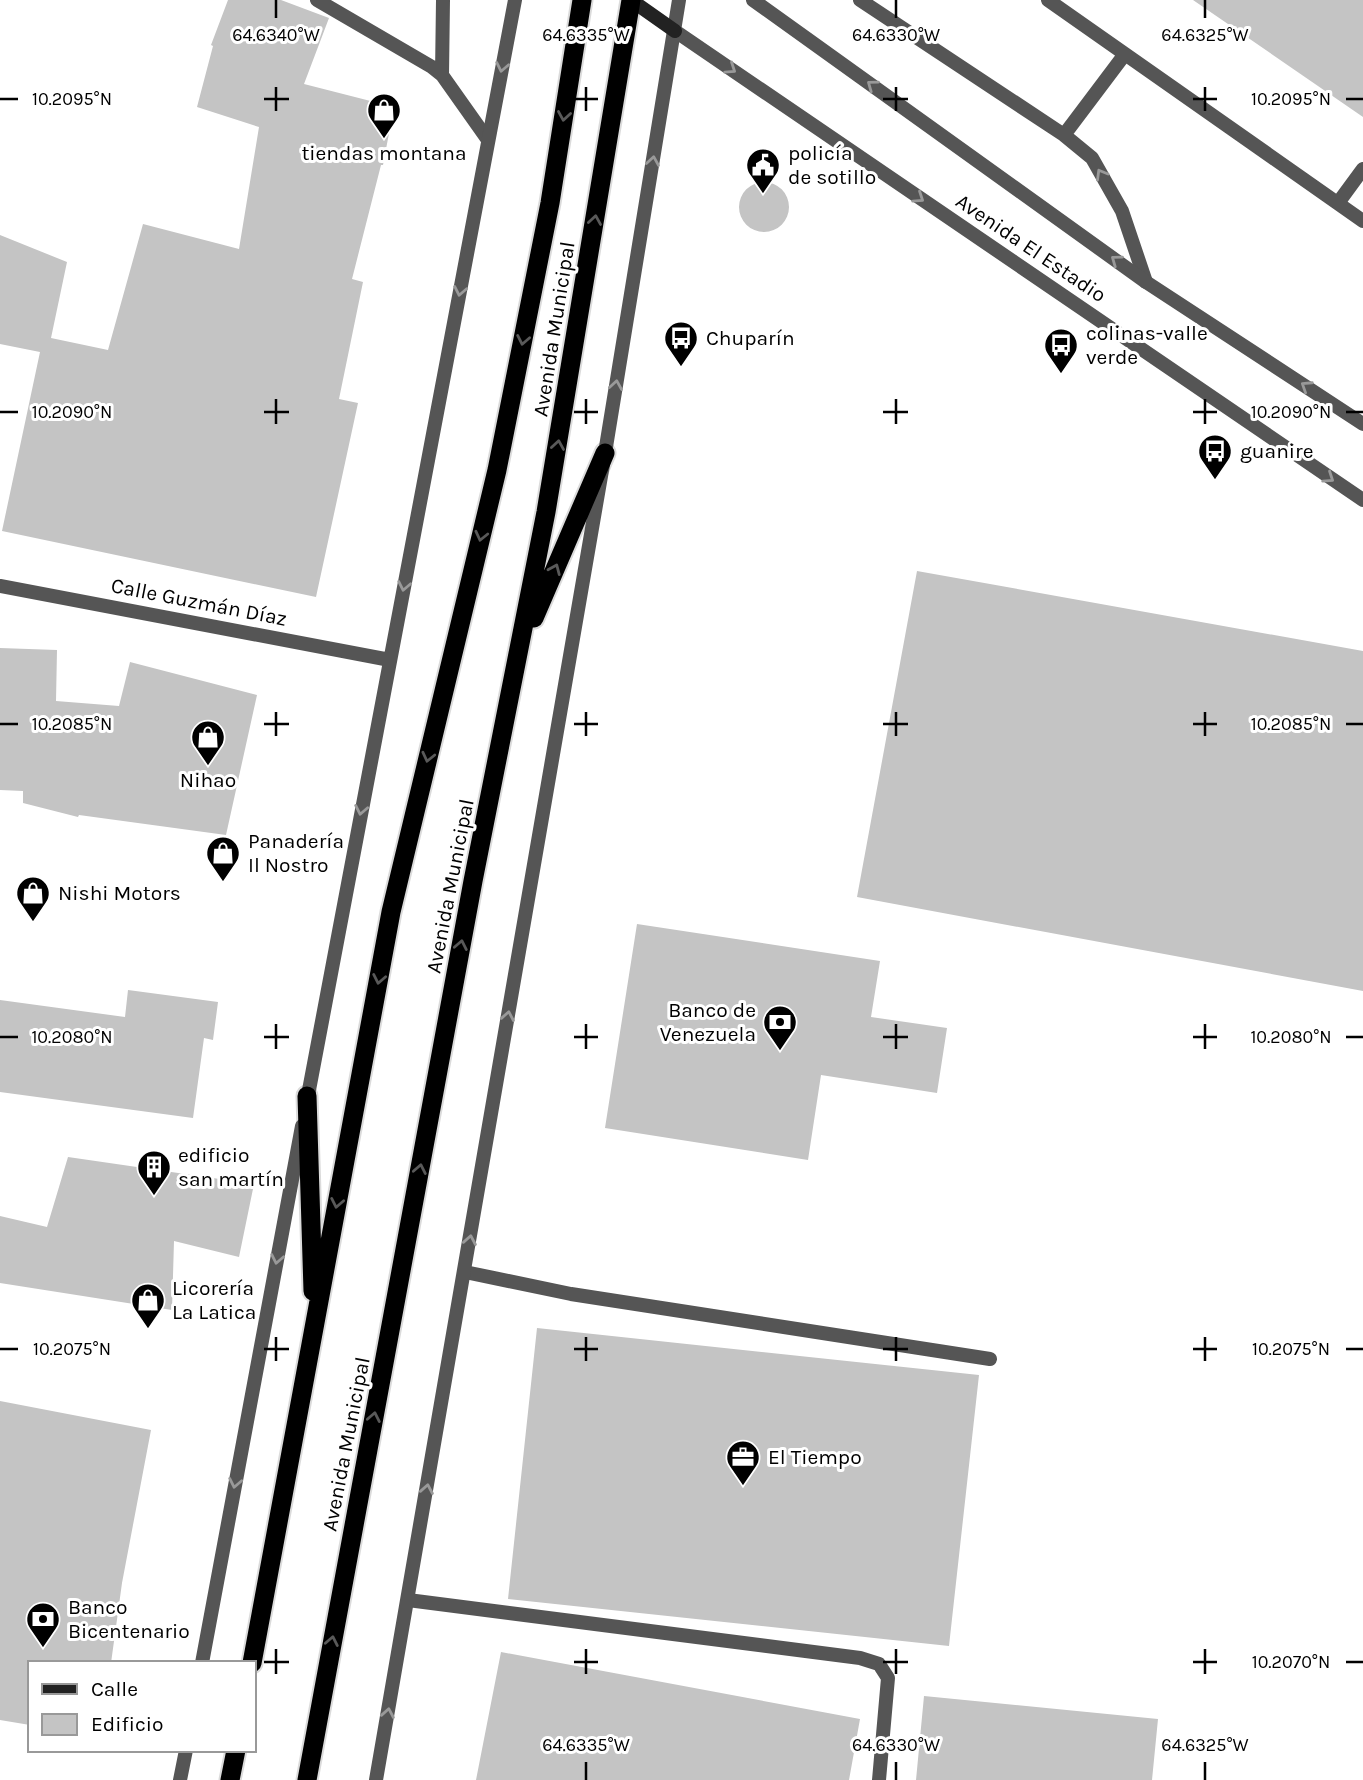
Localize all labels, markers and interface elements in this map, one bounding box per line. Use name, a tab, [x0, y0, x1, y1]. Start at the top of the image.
text: 64.6340°W	[232, 24, 320, 46]
text: 64.6335°W	[542, 24, 630, 46]
text: 64.6330°W	[852, 24, 940, 46]
text: 64.6325°W	[1161, 24, 1249, 46]
one-way arrow	[496, 61, 511, 73]
one-way arrow	[723, 61, 736, 73]
one-way arrow	[867, 81, 880, 93]
text: 10.2095°N	[32, 88, 112, 110]
text: 10.2095°N	[1251, 88, 1331, 110]
shop icon: tiendas montana	[365, 91, 403, 140]
one-way arrow	[557, 110, 572, 122]
place label: tiendas montana	[301, 141, 467, 165]
place label: policía de sotillo	[788, 141, 876, 189]
public building icon: policía de sotillo	[744, 146, 782, 195]
one-way arrow	[645, 155, 660, 167]
one-way arrow	[1096, 168, 1109, 181]
one-way arrow	[911, 189, 924, 202]
street label: Avenida El Estadio	[951, 189, 1111, 307]
one-way arrow	[587, 214, 602, 226]
street label: Avenida Municipal	[528, 240, 580, 418]
one-way arrow	[1111, 256, 1124, 269]
one-way arrow	[453, 284, 468, 296]
bus stop icon: Chuparín	[662, 319, 700, 368]
place label: colinas-valle verde	[1086, 321, 1208, 369]
place label: Chuparín	[706, 326, 795, 350]
bus stop icon: colinas-valle verde	[1042, 326, 1080, 375]
one-way arrow	[516, 334, 531, 346]
one-way arrow	[608, 380, 623, 391]
one-way arrow	[1301, 382, 1314, 394]
text: 10.2090°N	[32, 401, 112, 423]
text: 10.2090°N	[1251, 401, 1331, 423]
bus stop icon: guanire	[1196, 432, 1234, 481]
one-way arrow	[550, 439, 565, 451]
place label: guanire	[1240, 439, 1313, 463]
one-way arrow	[1322, 470, 1335, 483]
one-way arrow	[475, 530, 489, 542]
one-way arrow	[546, 564, 560, 576]
street label: Calle Guzmán Díaz	[109, 573, 289, 631]
one-way arrow	[397, 580, 412, 592]
text: 10.2085°N	[32, 713, 112, 735]
text: 10.2085°N	[1251, 713, 1331, 735]
shop icon: Nihao	[189, 718, 227, 767]
one-way arrow	[422, 751, 436, 763]
place label: Nihao	[180, 768, 236, 792]
street label: Avenida Municipal	[421, 797, 479, 975]
one-way arrow	[355, 804, 370, 816]
place label: Panadería Il Nostro	[248, 829, 344, 877]
shop icon: Panadería Il Nostro	[204, 834, 242, 883]
shop icon: Nishi Motors	[14, 874, 52, 923]
place label: Nishi Motors	[58, 881, 181, 905]
one-way arrow	[453, 940, 468, 952]
one-way arrow	[372, 973, 387, 985]
place label: Banco de Venezuela	[660, 998, 756, 1046]
bank icon: Banco de Venezuela	[761, 1003, 799, 1052]
one-way arrow	[500, 1010, 515, 1022]
text: 10.2080°N	[31, 1026, 113, 1048]
text: 10.2080°N	[1250, 1026, 1332, 1048]
place label: edificio san martín	[178, 1143, 284, 1191]
building icon: edificio san martín	[135, 1148, 173, 1197]
one-way arrow	[412, 1163, 427, 1175]
one-way arrow	[330, 1197, 345, 1209]
one-way arrow	[462, 1234, 477, 1246]
one-way arrow	[270, 1253, 285, 1265]
place label: Licorería La Latica	[172, 1276, 256, 1324]
shop icon: Licorería La Latica	[129, 1281, 167, 1330]
text: 10.2075°N	[33, 1338, 111, 1360]
text: 10.2075°N	[1252, 1338, 1330, 1360]
street label: Avenida Municipal	[317, 1355, 375, 1533]
one-way arrow	[366, 1411, 381, 1423]
office icon: El Tiempo	[724, 1438, 762, 1487]
place label: El Tiempo	[768, 1445, 862, 1469]
one-way arrow	[229, 1477, 244, 1489]
one-way arrow	[419, 1483, 434, 1495]
place label: Banco Bicentenario	[68, 1595, 190, 1643]
bank icon: Banco Bicentenario	[24, 1600, 62, 1649]
one-way arrow	[324, 1635, 339, 1647]
text: 10.2070°N	[1252, 1651, 1330, 1673]
legend	[28, 1661, 256, 1752]
text: Calle	[91, 1677, 138, 1701]
one-way arrow	[380, 1707, 395, 1719]
text: Edificio	[91, 1712, 164, 1736]
text: 64.6335°W	[542, 1734, 630, 1756]
text: 64.6330°W	[852, 1734, 940, 1756]
text: 64.6325°W	[1161, 1734, 1249, 1756]

